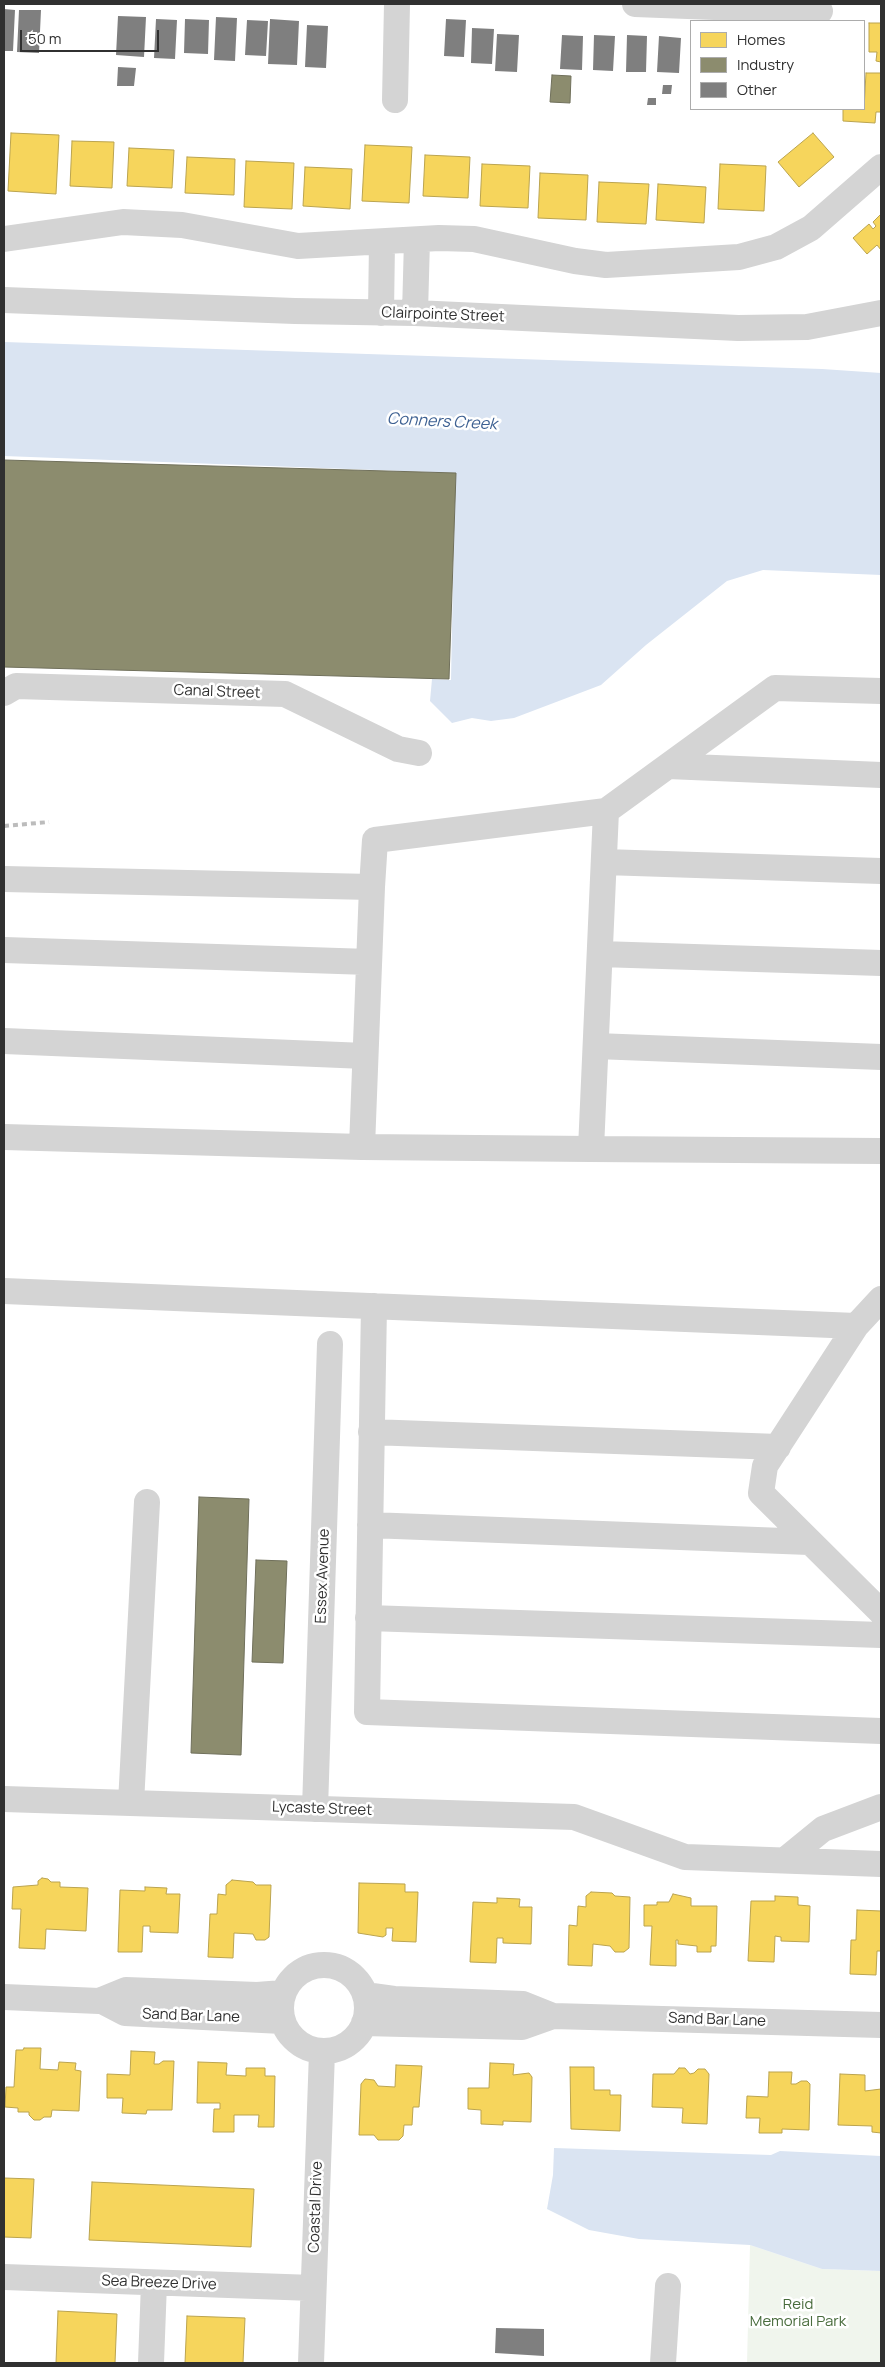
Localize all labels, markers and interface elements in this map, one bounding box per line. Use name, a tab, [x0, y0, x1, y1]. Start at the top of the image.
scale bar	[22, 20, 161, 52]
legend	[690, 20, 865, 110]
text: 50 m	[28, 28, 62, 49]
text: Homes	[737, 29, 785, 50]
text: Industry	[737, 54, 794, 75]
text: Other	[737, 79, 777, 100]
street label: Clairpointe Street	[381, 304, 505, 326]
water label: Conners Creek	[387, 410, 497, 434]
street label: Canal Street	[173, 681, 261, 703]
street label: Essex Avenue	[312, 1528, 334, 1624]
street label: Lycaste Street	[271, 1798, 373, 1820]
street label: Sand Bar Lane	[142, 2005, 240, 2027]
street label: Sand Bar Lane	[668, 2009, 766, 2031]
street label: Coastal Drive	[305, 2161, 327, 2253]
street label: Sea Breeze Drive	[101, 2272, 217, 2294]
park label: Reid Memorial Park	[750, 2296, 846, 2331]

